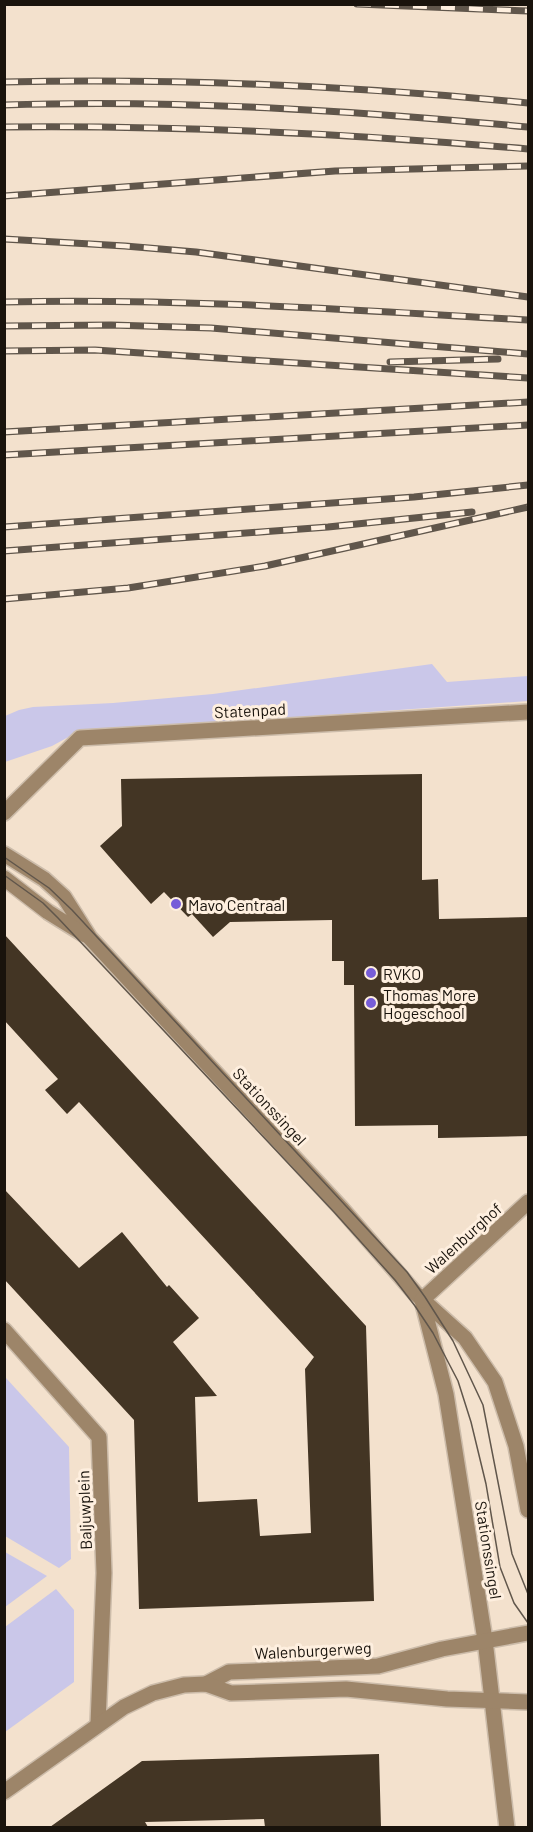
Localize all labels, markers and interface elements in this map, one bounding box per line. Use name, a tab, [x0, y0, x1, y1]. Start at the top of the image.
street label: Statenpad	[214, 699, 286, 721]
place label: Mavo Centraal	[188, 895, 285, 914]
marker: Mavo Centraal	[169, 897, 183, 911]
place label: RVKO	[383, 964, 421, 983]
marker: RVKO	[364, 966, 378, 980]
place label: Thomas More Hogeschool	[383, 985, 476, 1022]
marker: Thomas More Hogeschool	[364, 996, 378, 1010]
street label: Stationssingel	[229, 1063, 311, 1149]
street label: Walenburghof	[421, 1198, 505, 1277]
street label: Baljuwplein	[73, 1470, 95, 1550]
street label: Stationssingel	[472, 1500, 506, 1600]
street label: Walenburgerweg	[254, 1637, 372, 1663]

